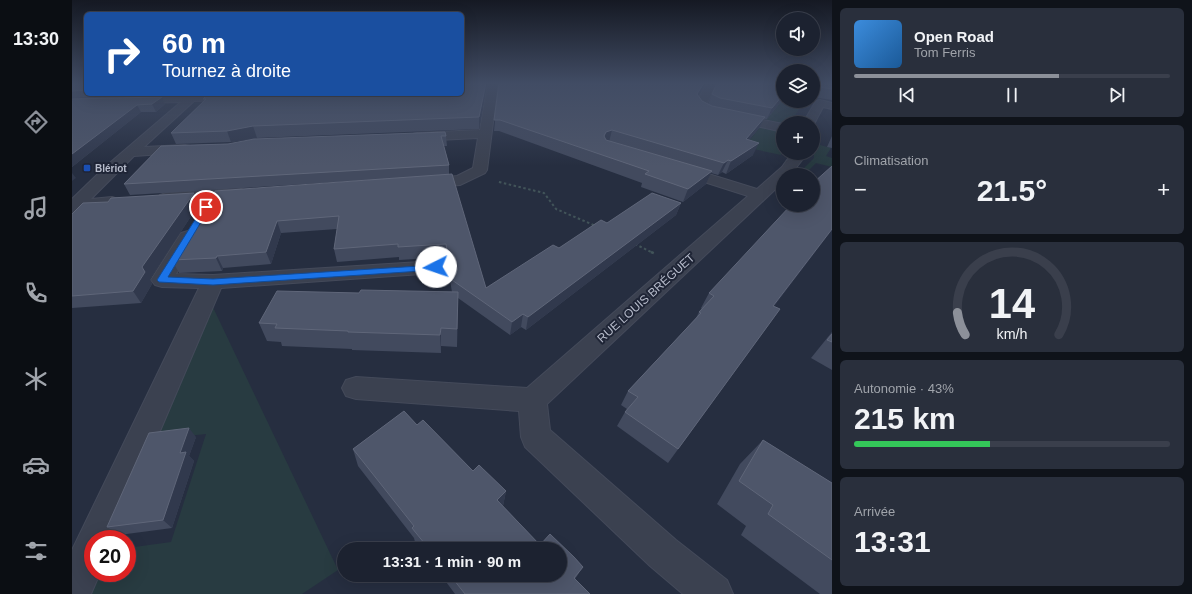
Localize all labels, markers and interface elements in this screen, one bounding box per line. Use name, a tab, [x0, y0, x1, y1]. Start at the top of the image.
map controls	[776, 12, 820, 212]
button: sound	[776, 12, 820, 56]
icon: right	[96, 28, 148, 80]
text: 60 m	[162, 28, 226, 59]
text: Open Road	[914, 28, 994, 45]
text: 13:30	[13, 29, 59, 49]
text: Tom Ferris	[914, 45, 975, 60]
text: Tournez à droite	[162, 61, 291, 81]
button: layers	[776, 64, 820, 108]
icon: previous	[896, 84, 918, 106]
icon: pause	[1001, 84, 1023, 106]
icon: next	[1106, 84, 1128, 106]
icon: directions	[22, 108, 50, 136]
button: +	[776, 116, 820, 160]
text: Climatisation	[854, 153, 928, 168]
marker: Blériot	[82, 163, 92, 173]
place label: Blériot	[95, 163, 127, 174]
button: −	[776, 168, 820, 212]
text: 21.5°	[977, 174, 1047, 207]
text: −	[854, 177, 867, 202]
text: +	[1157, 177, 1170, 202]
pin	[189, 190, 223, 224]
icon: music	[22, 194, 50, 222]
icon: arrive	[195, 196, 217, 218]
position arrow	[415, 246, 457, 288]
street label: RUE LOUIS BRÉGUET	[594, 249, 698, 345]
icon: phone	[22, 279, 50, 307]
text: 14	[989, 280, 1035, 327]
text: km/h	[997, 326, 1028, 342]
icon: climate	[22, 365, 50, 393]
text: Autonomie · 43%	[854, 381, 954, 396]
text: 215 km	[854, 402, 956, 435]
icon: car	[22, 451, 50, 479]
text: Arrivée	[854, 504, 895, 519]
text: 13:31	[854, 525, 931, 558]
speed limit sign: 20	[84, 530, 136, 582]
icon: filters	[22, 537, 50, 565]
text: 13:31 · 1 min · 90 m	[383, 553, 521, 570]

